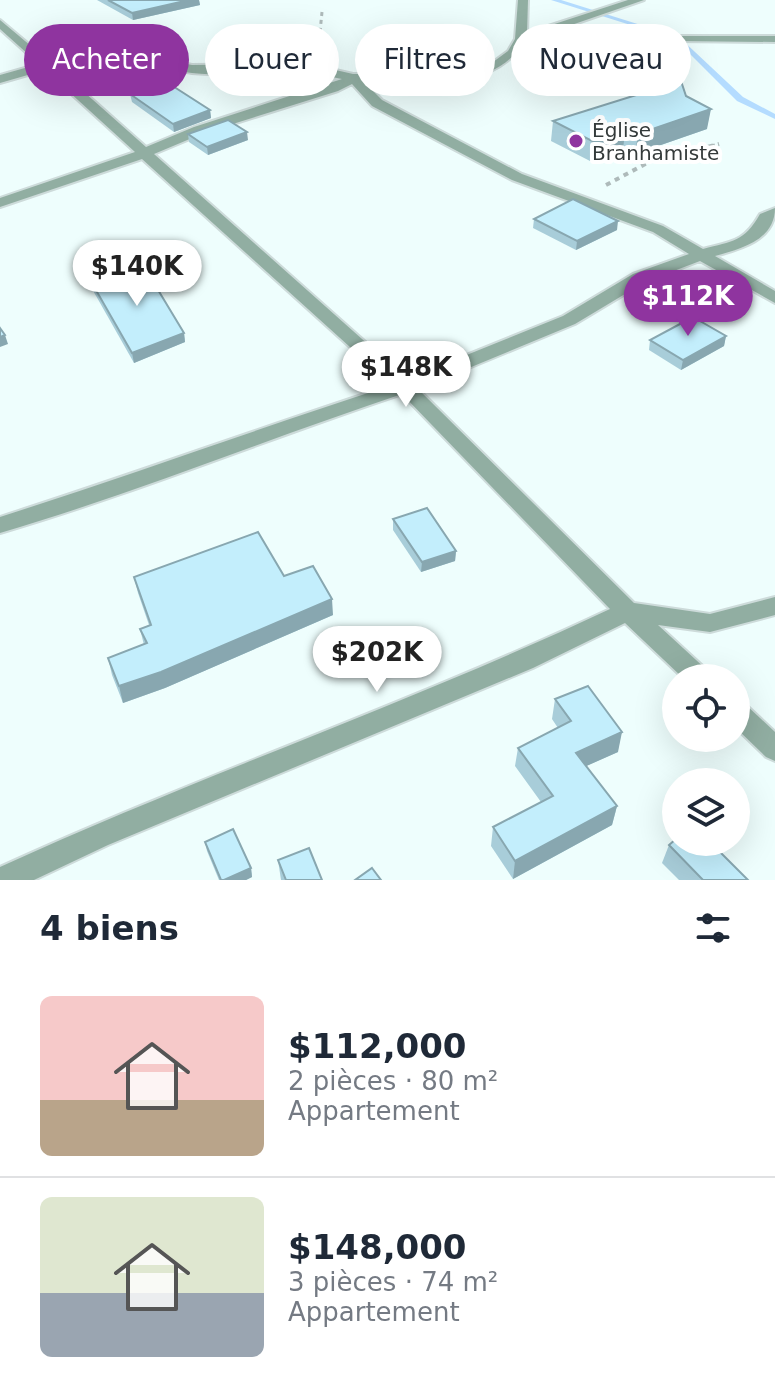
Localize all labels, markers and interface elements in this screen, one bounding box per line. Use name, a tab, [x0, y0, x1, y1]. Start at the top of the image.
chip: Acheter	[24, 24, 189, 96]
chip: Louer	[205, 24, 339, 96]
chip: Filtres	[355, 24, 495, 96]
chip: Nouveau	[511, 24, 691, 96]
place label: Église Branhamiste	[592, 118, 719, 165]
marker: Église Branhamiste	[567, 132, 585, 150]
pin: $140K	[81, 240, 193, 308]
text: $140K	[91, 251, 183, 281]
pin: $112K	[632, 270, 744, 338]
text: $112K	[642, 281, 734, 311]
pin: $148K	[350, 341, 462, 409]
text: $148K	[360, 352, 452, 382]
pin: $202K	[321, 626, 433, 694]
text: $202K	[331, 637, 423, 667]
map controls	[662, 664, 750, 856]
button: locate	[662, 664, 750, 752]
button: layers	[662, 768, 750, 856]
icon: filters	[691, 906, 735, 950]
text: 4 biens	[40, 908, 179, 948]
text: $112,000	[288, 1026, 467, 1066]
icon: home	[104, 1028, 200, 1124]
text: 2 pièces · 80 m²	[288, 1066, 498, 1096]
text: Appartement	[288, 1096, 460, 1126]
text: $148,000	[288, 1227, 467, 1267]
icon: home	[104, 1229, 200, 1325]
text: 3 pièces · 74 m²	[288, 1267, 498, 1297]
text: Appartement	[288, 1297, 460, 1327]

